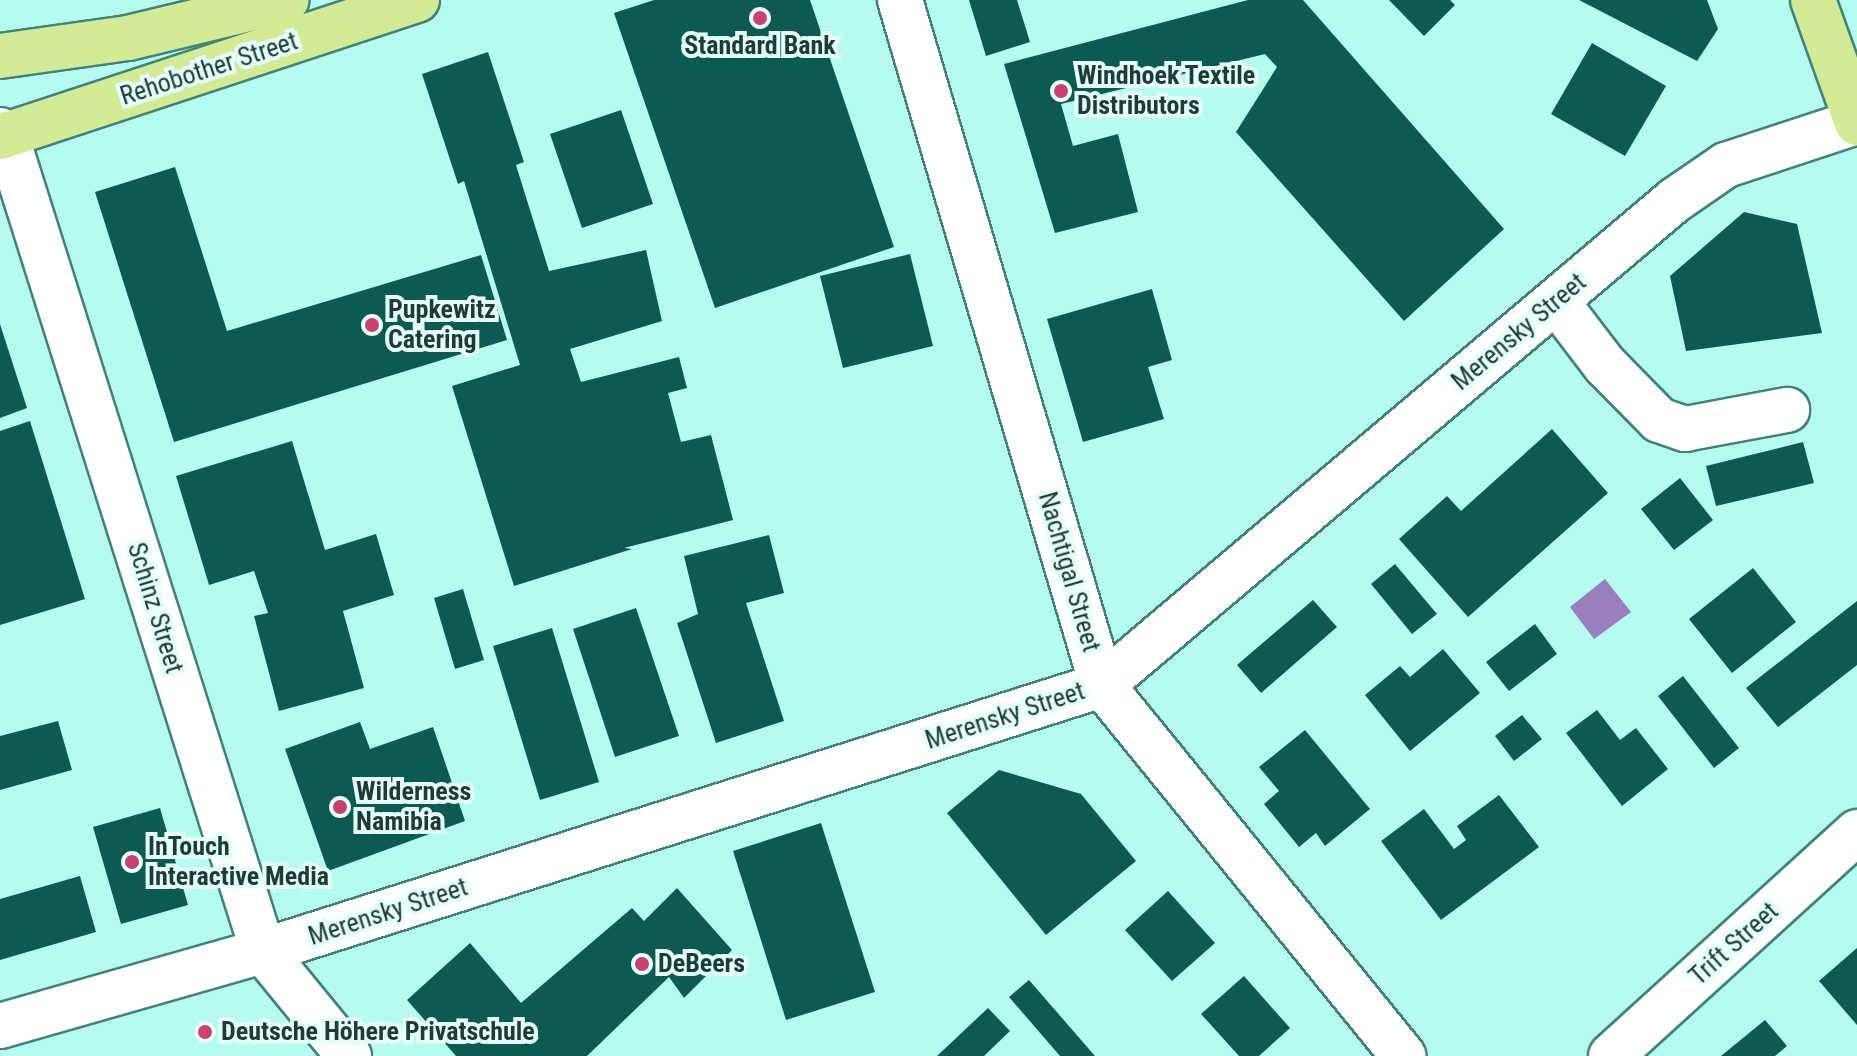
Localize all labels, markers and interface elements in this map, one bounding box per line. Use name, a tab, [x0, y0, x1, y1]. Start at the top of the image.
marker: Standard Bank	[751, 9, 769, 27]
street label: Rehobother Street	[116, 26, 302, 112]
place label: Standard Bank	[684, 30, 836, 62]
place label: Windhoek Textile Distributors	[1077, 60, 1256, 122]
marker: Windhoek Textile Distributors	[1052, 82, 1070, 100]
street label: Merensky Street	[1446, 267, 1592, 397]
place label: Pupkewitz Catering	[388, 294, 496, 356]
marker: Pupkewitz Catering	[363, 316, 381, 334]
street label: Nachtigal Street	[1031, 488, 1107, 656]
street label: Schinz Street	[120, 539, 190, 677]
street label: Merensky Street	[921, 676, 1089, 756]
place label: Wilderness Namibia	[356, 776, 471, 838]
marker: Wilderness Namibia	[331, 798, 349, 816]
place label: InTouch Interactive Media	[148, 831, 329, 892]
marker: InTouch Interactive Media	[123, 853, 141, 871]
street label: Merensky Street	[304, 872, 472, 952]
street label: Trift Street	[1683, 896, 1785, 992]
place label: DeBeers	[658, 948, 745, 980]
marker: DeBeers	[633, 955, 651, 973]
place label: Deutsche Höhere Privatschule	[221, 1016, 535, 1048]
marker: Deutsche Höhere Privatschule	[196, 1023, 214, 1041]

